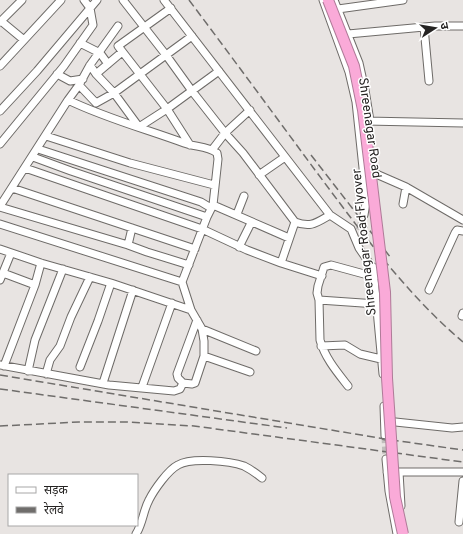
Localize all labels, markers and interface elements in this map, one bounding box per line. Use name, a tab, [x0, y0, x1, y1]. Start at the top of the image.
north arrow	[415, 8, 455, 48]
text: उ	[436, 22, 451, 31]
street label: Shreenagar Road	[354, 77, 384, 179]
street label: Shreenagar Road Flyover	[349, 168, 381, 316]
legend	[8, 474, 138, 526]
text: सड़क	[44, 483, 69, 499]
text: रेलवे	[44, 502, 64, 519]

